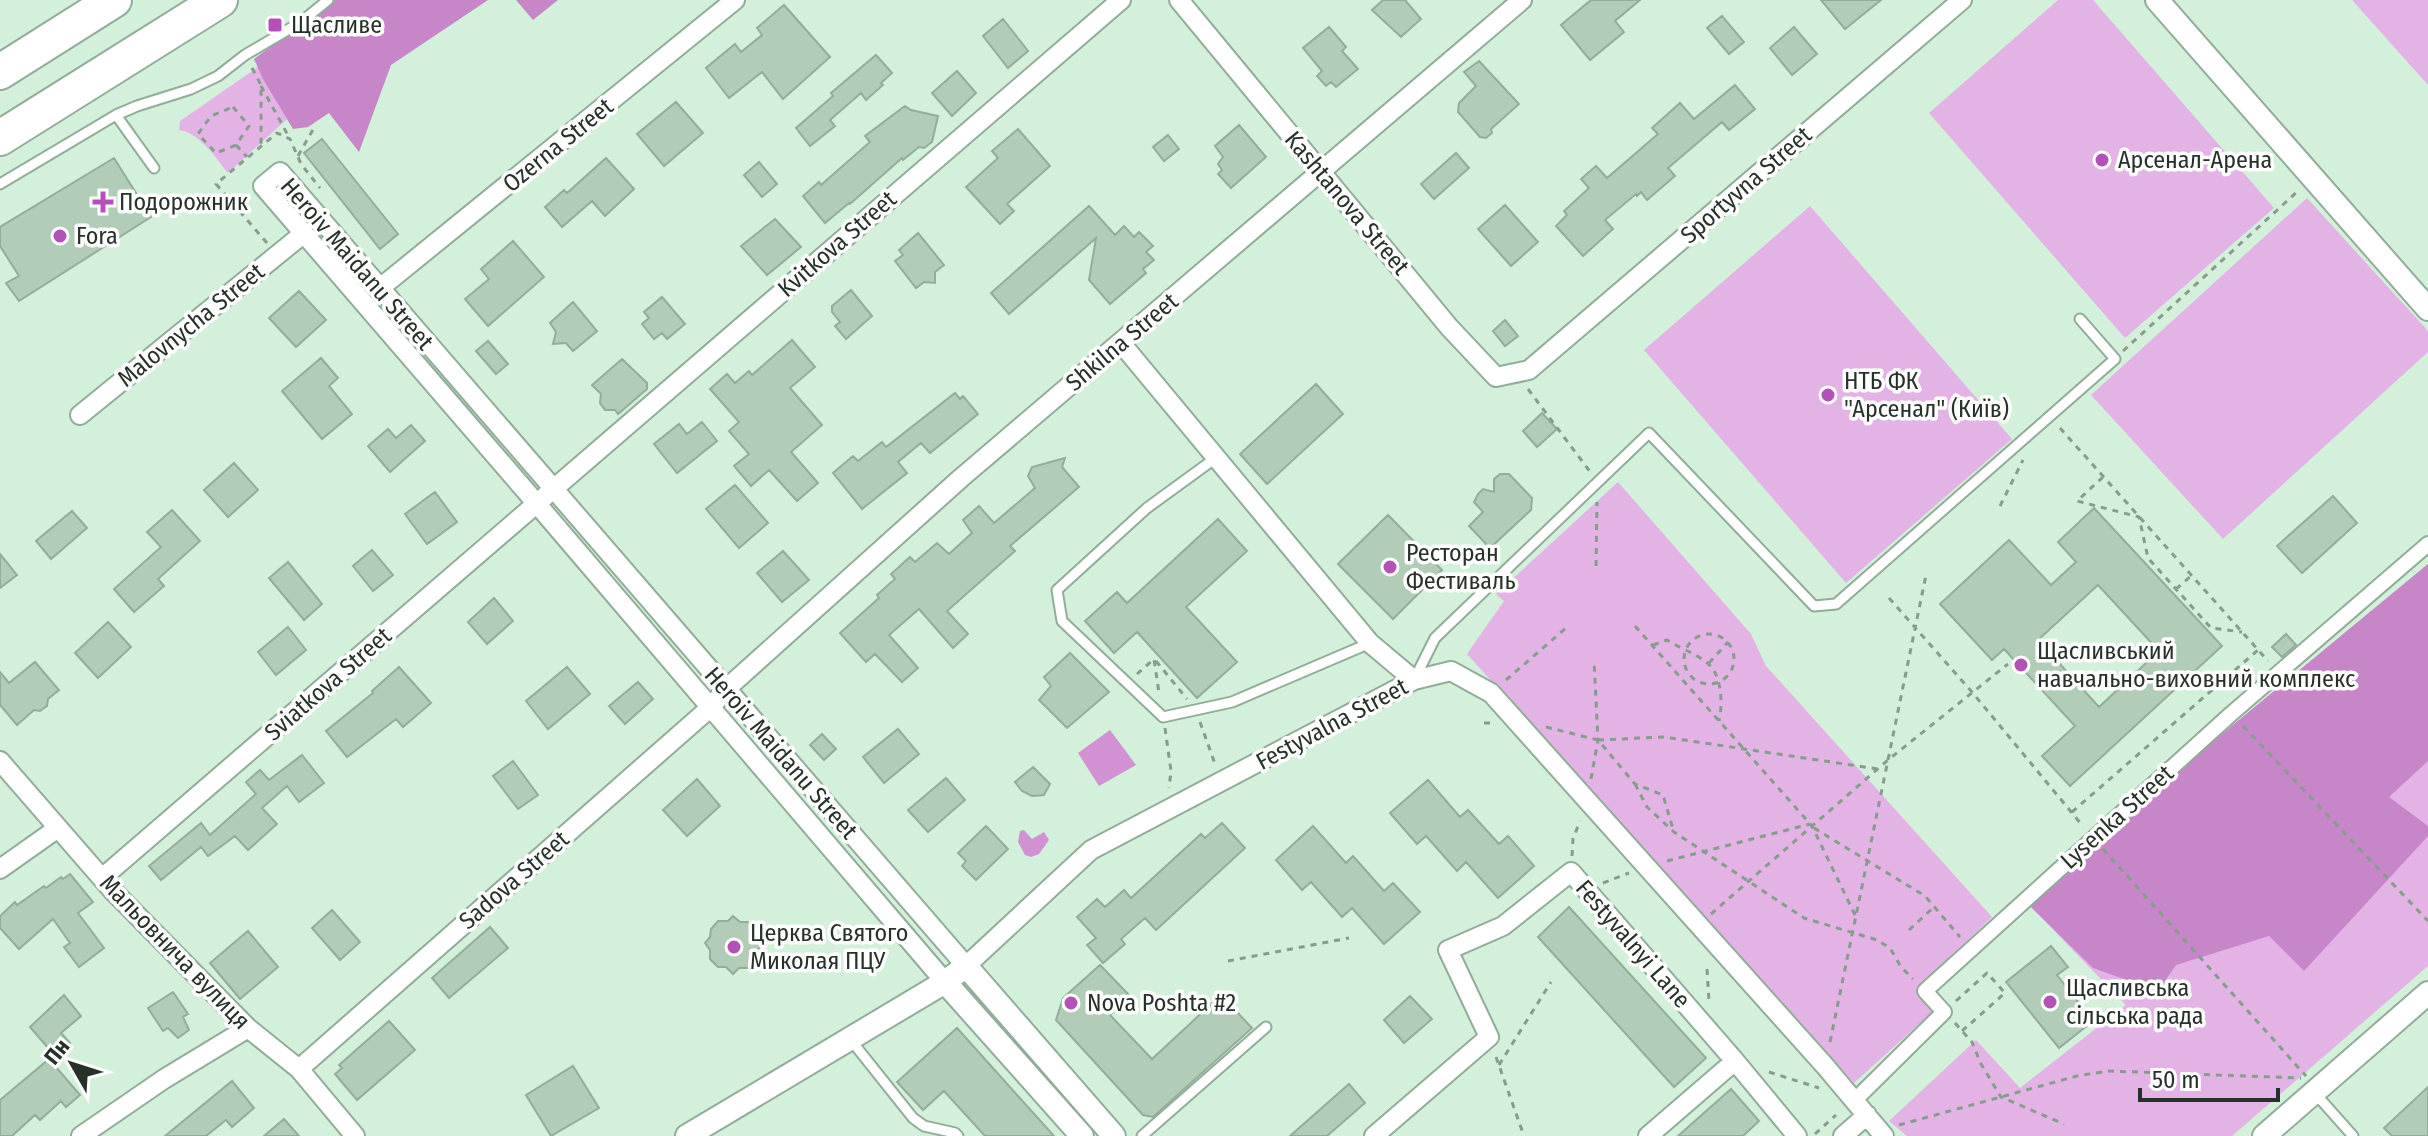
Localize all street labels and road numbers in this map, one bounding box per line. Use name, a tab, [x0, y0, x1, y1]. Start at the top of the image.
street label: Ozerna Street	[497, 92, 619, 198]
street label: Sportyvna Street	[1675, 121, 1817, 249]
street label: Kashtanova Street	[1279, 126, 1415, 280]
street label: Heroiv Maidanu Street	[275, 172, 439, 356]
street label: Kvitkova Street	[772, 185, 902, 303]
street label: Malovnycha Street	[112, 257, 270, 393]
street label: Shkilna Street	[1060, 287, 1184, 397]
street label: Sviatkova Street	[259, 621, 397, 746]
street label: Heroiv Maidanu Street	[699, 661, 863, 845]
street label: Festyvalna Street	[1251, 672, 1413, 776]
street label: Lysenka Street	[2055, 759, 2179, 875]
street label: Sadova Street	[454, 825, 575, 935]
street label: Мальовнича вулиця	[94, 869, 256, 1035]
street label: Festyvalnyi Lane	[1570, 874, 1696, 1014]

